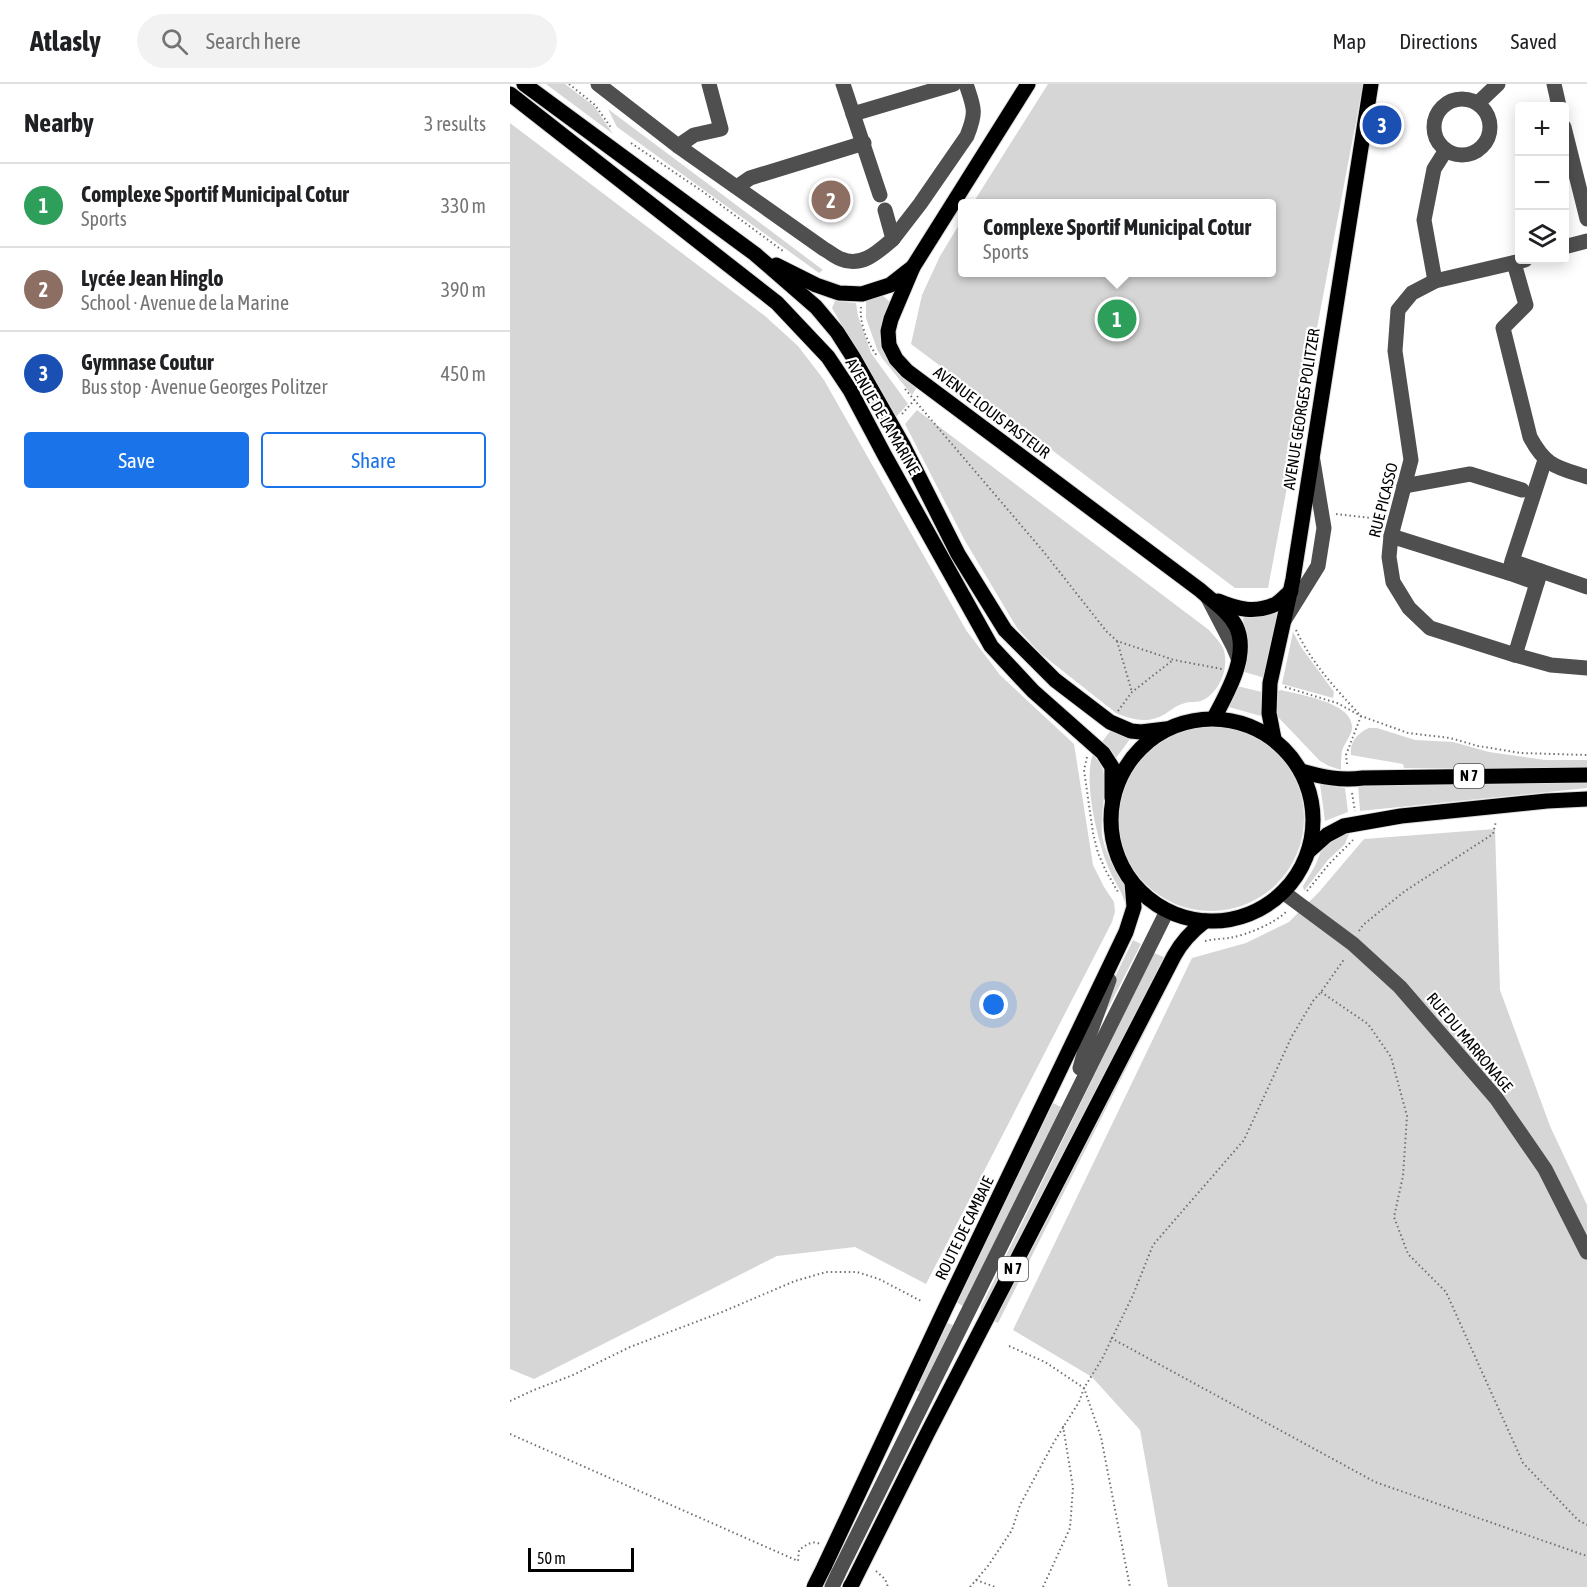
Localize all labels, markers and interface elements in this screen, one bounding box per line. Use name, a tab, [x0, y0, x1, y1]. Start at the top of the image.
search box	[137, 14, 557, 68]
text: Atlasly	[30, 25, 101, 57]
icon: search	[158, 25, 191, 58]
text: Search here	[206, 28, 301, 54]
text: Map	[1332, 29, 1366, 53]
text: Directions	[1399, 29, 1478, 53]
text: Saved	[1511, 29, 1557, 53]
pin: 3	[1362, 102, 1402, 147]
map controls	[1515, 102, 1569, 264]
button: +	[1515, 102, 1569, 156]
text: Nearby	[24, 108, 94, 138]
text: 3 results	[424, 112, 486, 135]
button: −	[1515, 156, 1569, 210]
pin: 2	[812, 178, 850, 222]
text: Complexe Sportif Municipal Cotur	[81, 181, 349, 207]
text: 1	[39, 194, 48, 217]
text: 330 m	[441, 194, 486, 217]
popup	[958, 199, 1276, 277]
text: Sports	[81, 207, 127, 230]
button: layers	[1515, 210, 1569, 264]
text: Complexe Sportif Municipal Cotur	[983, 214, 1251, 240]
text: Sports	[983, 240, 1029, 263]
text: Lycée Jean Hinglo	[81, 265, 224, 291]
text: 2	[39, 278, 48, 301]
text: 390 m	[441, 278, 486, 301]
text: School · Avenue de la Marine	[81, 291, 289, 314]
pin: 1	[1098, 296, 1136, 342]
street label: AVENUE GEORGES POLITZER	[1279, 327, 1323, 491]
text: Gymnase Coutur	[81, 349, 214, 375]
street label: AVENUE DE LA MARINE	[842, 355, 924, 477]
text: 3	[39, 362, 48, 385]
text: 450 m	[441, 362, 486, 385]
street label: AVENUE LOUIS PASTEUR	[930, 362, 1054, 462]
text: Bus stop · Avenue Georges Politzer	[81, 375, 327, 398]
button: Save	[24, 432, 249, 488]
button: Share	[261, 432, 486, 488]
street label: RUE PICASSO	[1365, 461, 1401, 539]
road number: N 7	[1454, 764, 1484, 788]
street label: RUE DU MARRONAGE	[1423, 989, 1517, 1095]
your location	[979, 990, 1008, 1019]
street label: ROUTE DE CAMBAIE	[931, 1173, 997, 1283]
road number: N 7	[998, 1257, 1028, 1281]
scale bar	[528, 1545, 634, 1572]
text: 50 m	[537, 1549, 566, 1567]

